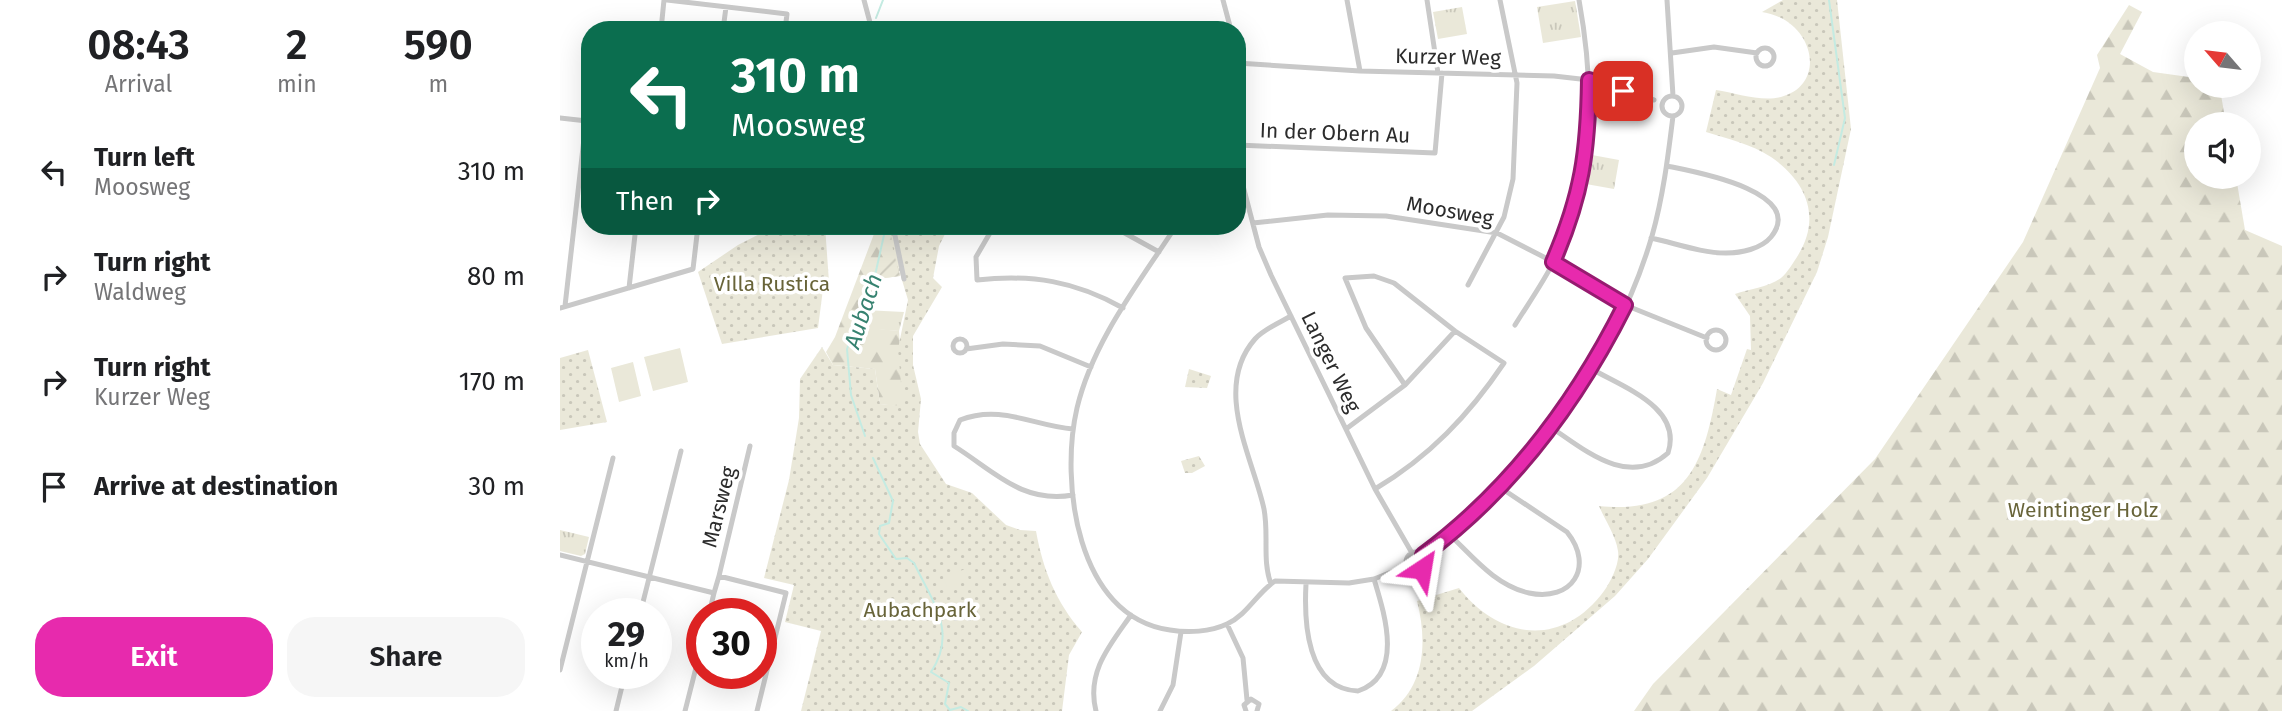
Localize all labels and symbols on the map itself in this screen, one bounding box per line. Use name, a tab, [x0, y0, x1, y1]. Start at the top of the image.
north arrow	[2184, 21, 2261, 98]
street label: Kurzer Weg	[1395, 43, 1501, 71]
pin	[1593, 61, 1653, 121]
street label: In der Obern Au	[1259, 117, 1411, 149]
street label: Moosweg	[1404, 191, 1496, 231]
water label: Aubach	[837, 270, 888, 353]
park label: Villa Rustica	[714, 271, 830, 297]
street label: Langer Weg	[1295, 307, 1367, 417]
street label: Marsweg	[696, 464, 742, 550]
park label: Weintinger Holz	[2008, 497, 2158, 523]
position arrow	[1385, 532, 1459, 606]
park label: Aubachpark	[864, 597, 977, 623]
speed limit sign: 30	[686, 598, 777, 689]

